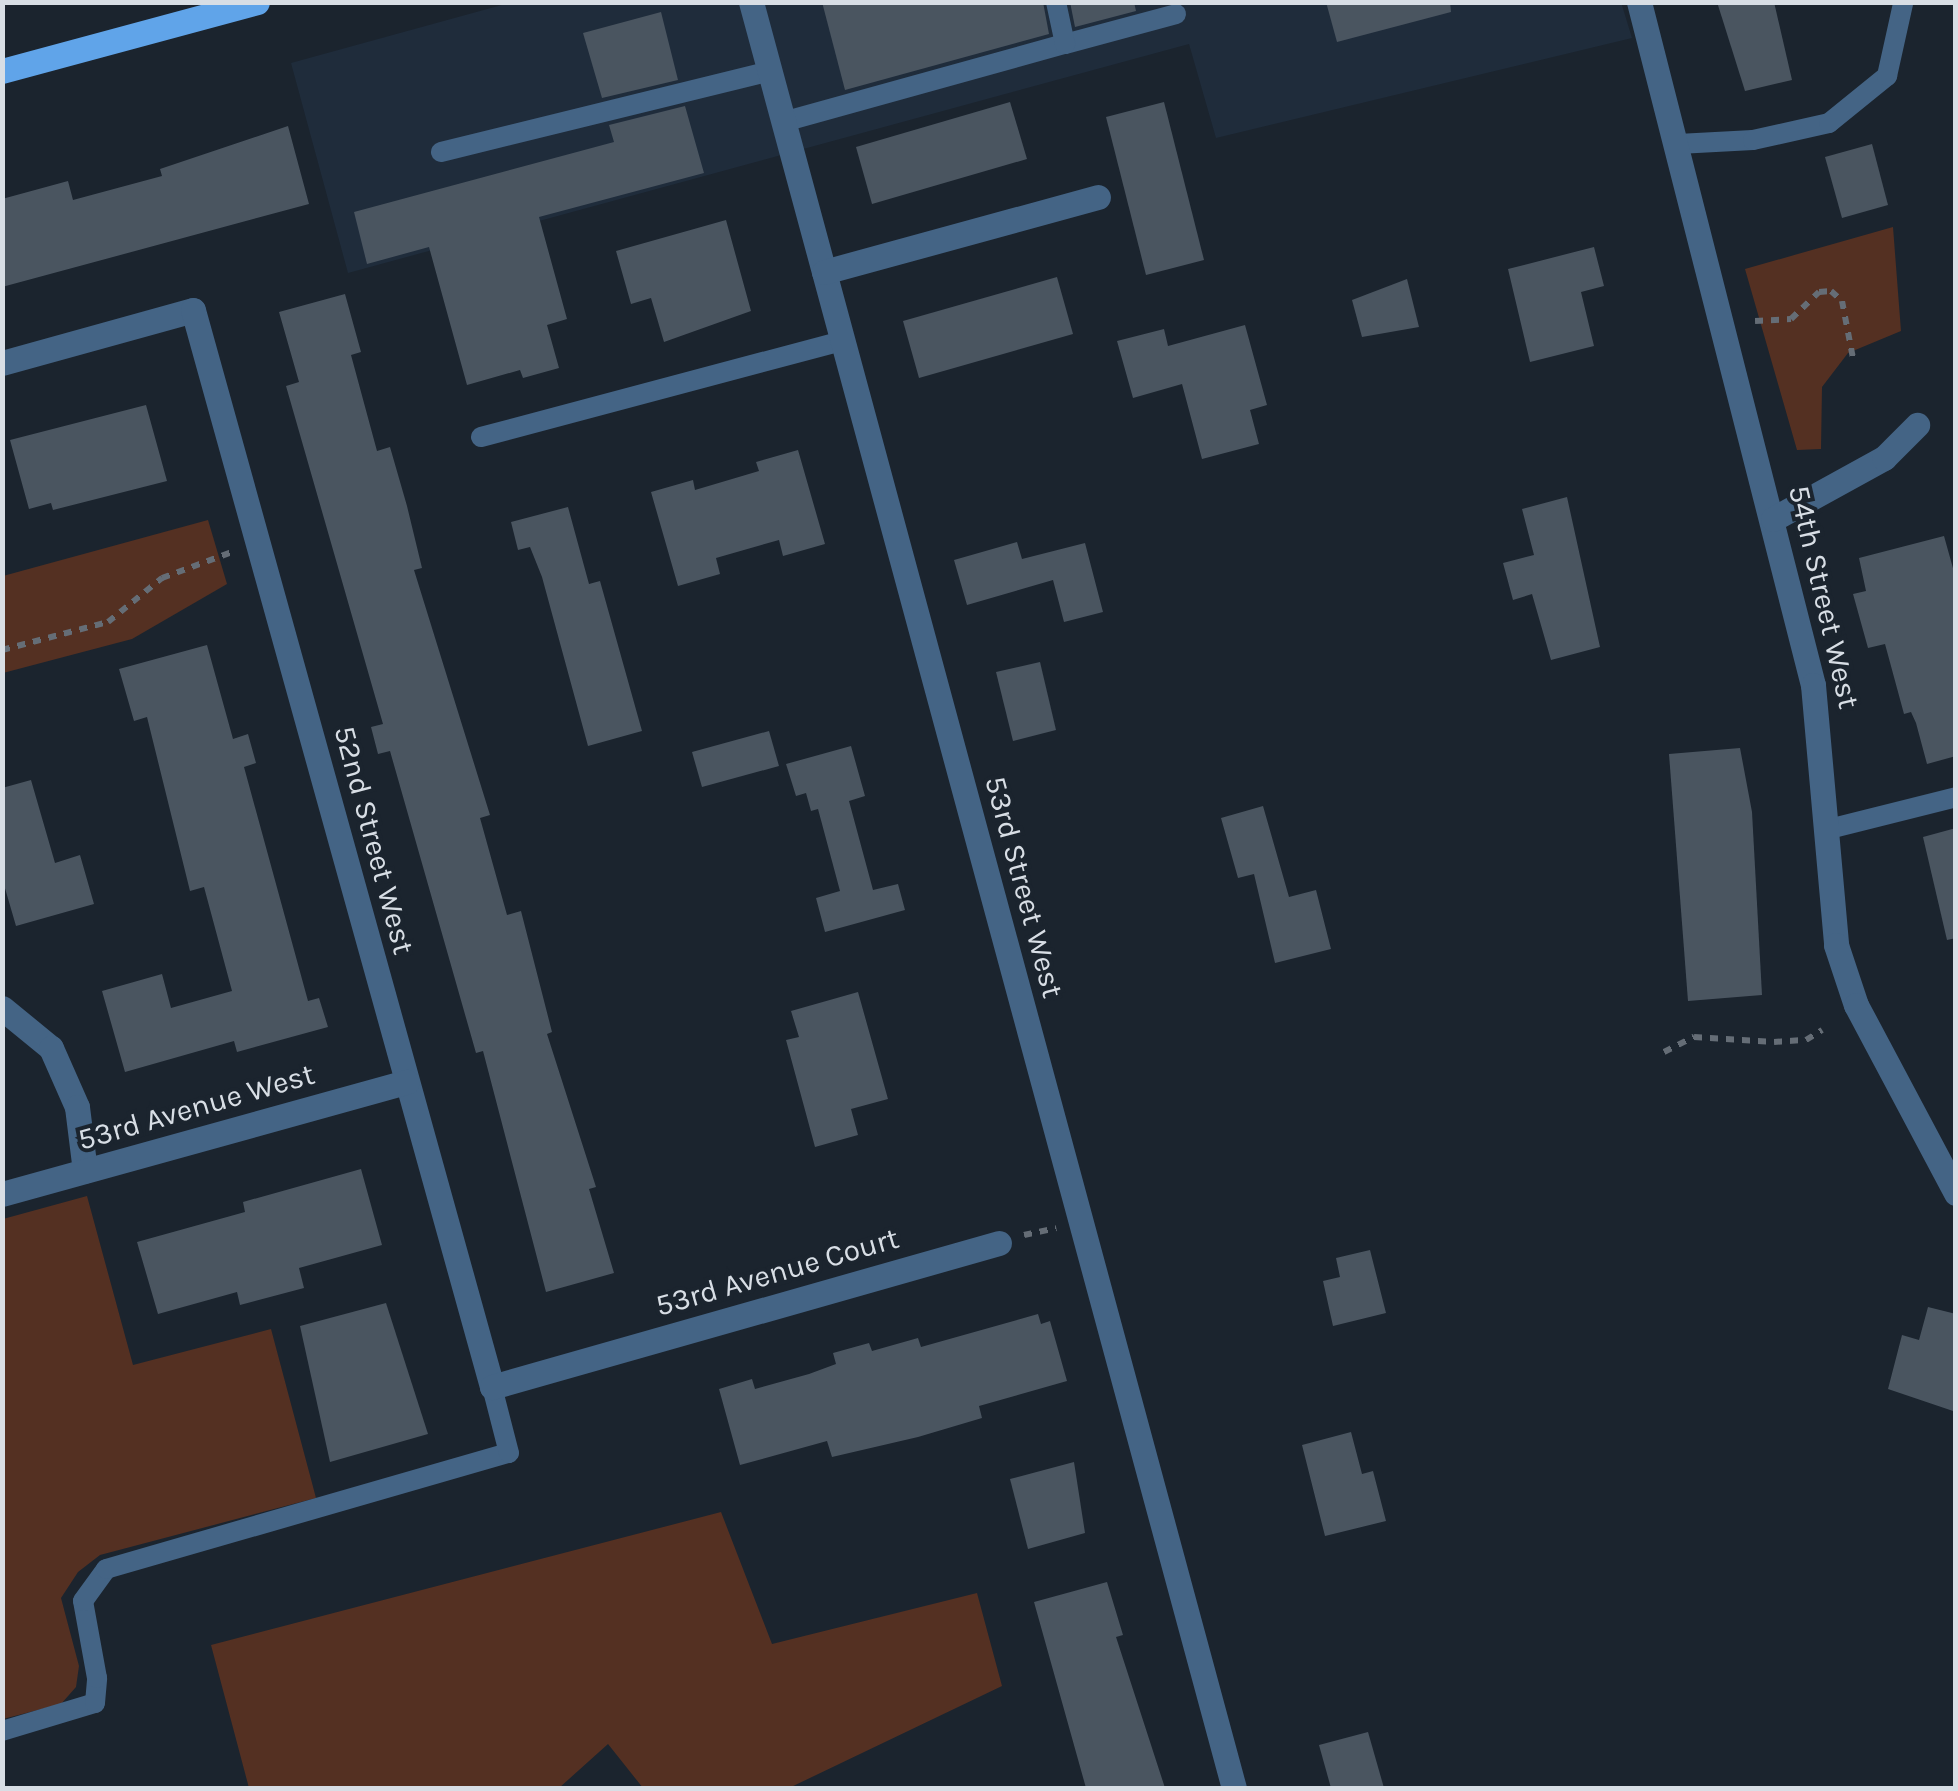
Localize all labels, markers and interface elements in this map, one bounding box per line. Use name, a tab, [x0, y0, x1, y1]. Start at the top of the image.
street label: 54th Street West	[1781, 482, 1867, 712]
street label: 52nd Street West	[326, 722, 422, 958]
street label: 53rd Street West	[977, 772, 1071, 1002]
street label: 53rd Avenue West	[73, 1056, 319, 1158]
street label: 53rd Avenue Court	[651, 1220, 903, 1324]

